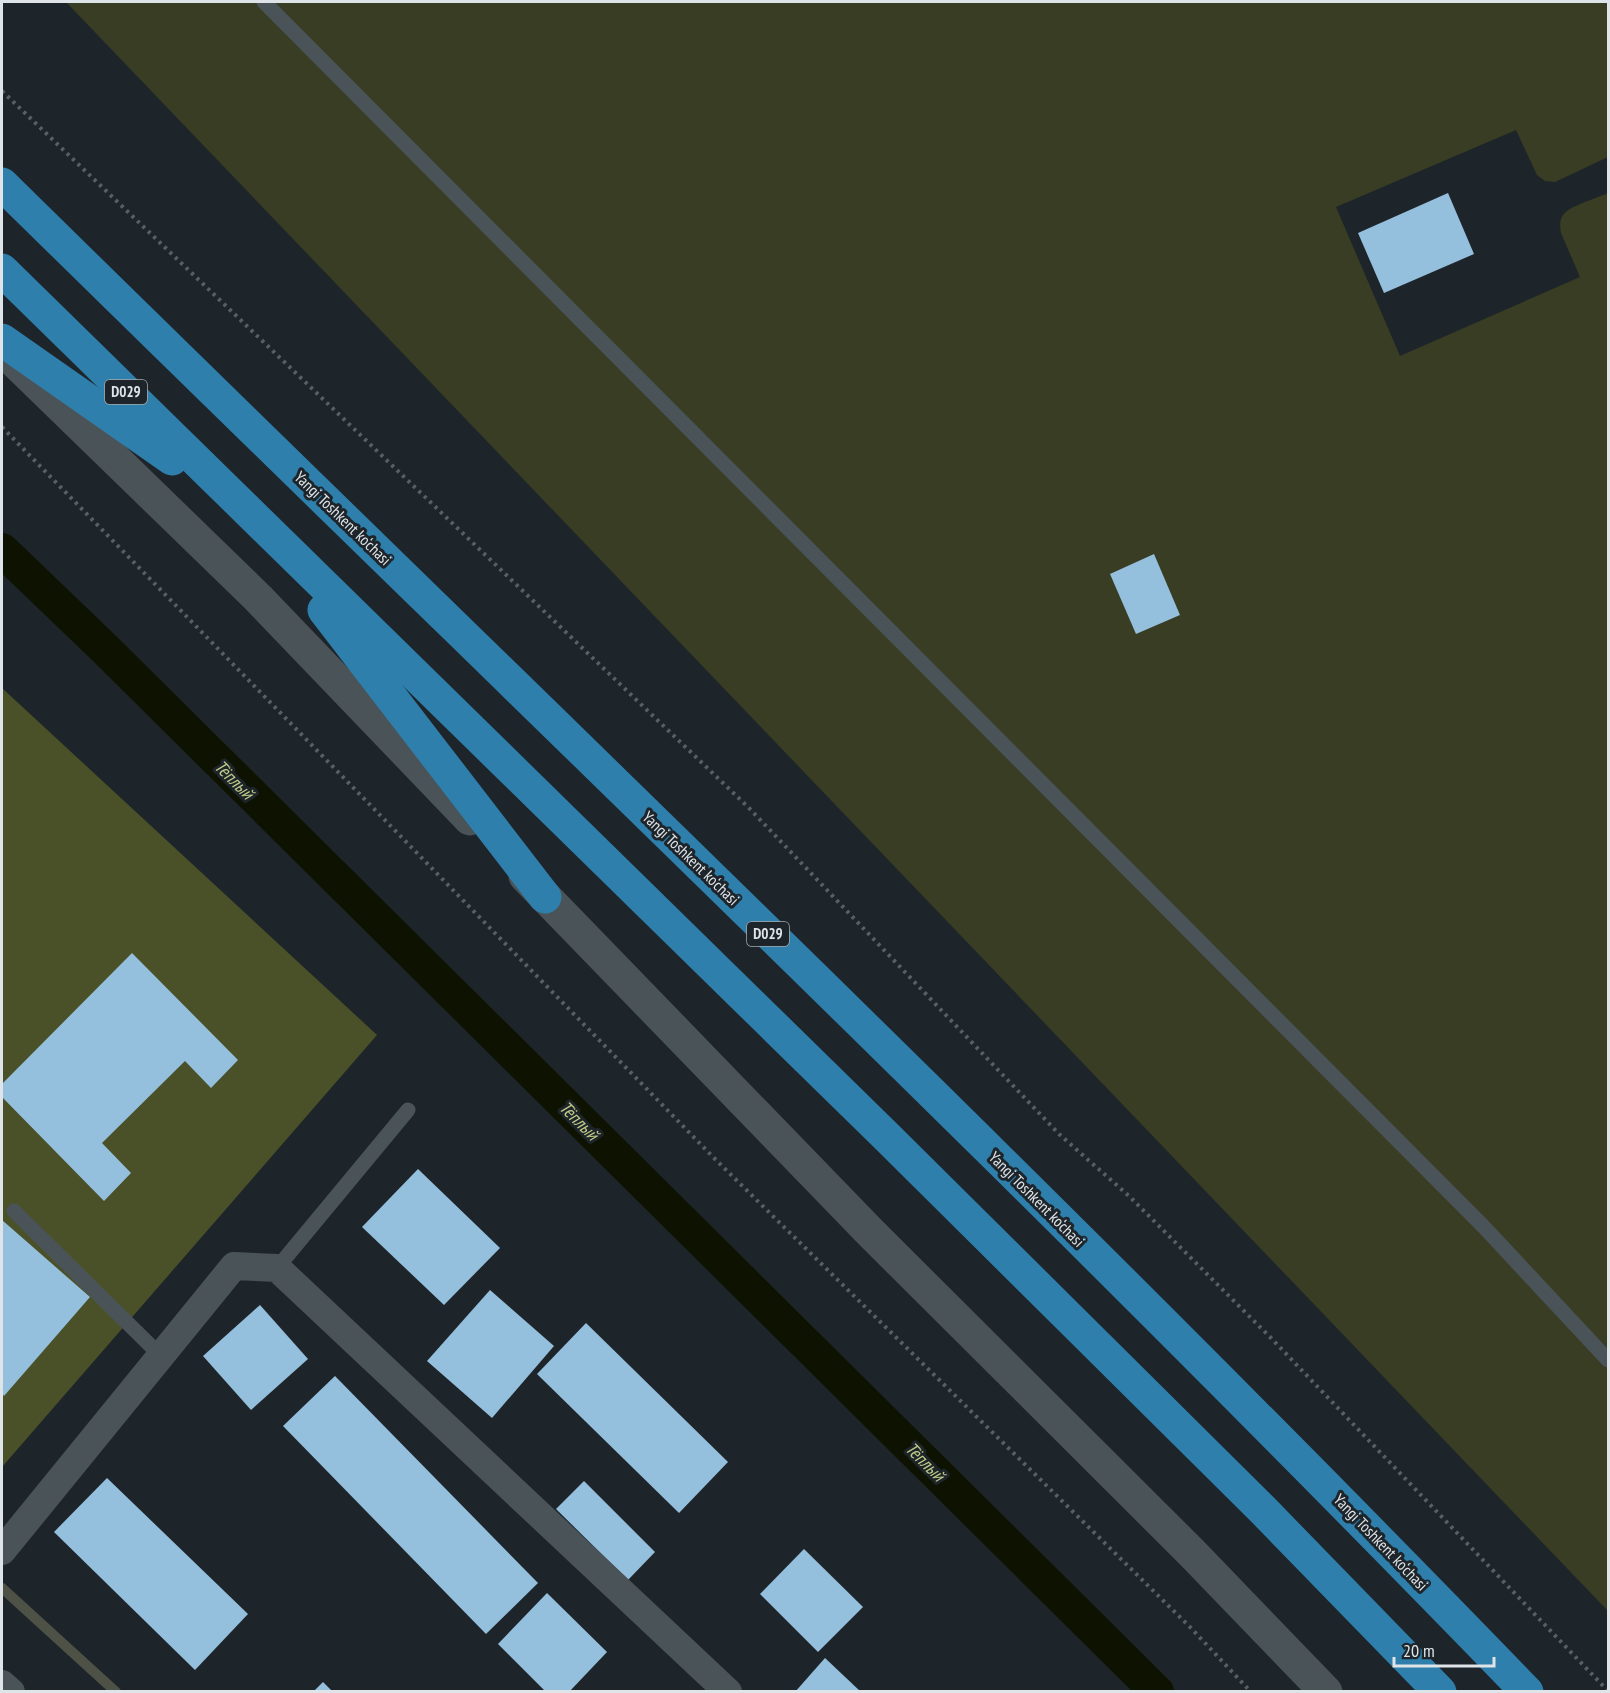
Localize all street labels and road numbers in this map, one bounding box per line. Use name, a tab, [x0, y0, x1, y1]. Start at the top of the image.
road number: D029	[105, 380, 147, 404]
street label: Yangi Toshkent ko‘chasi	[290, 467, 396, 569]
street label: Yangi Toshkent ko‘chasi	[638, 807, 744, 909]
road number: D029	[747, 922, 789, 946]
street label: Yangi Toshkent ko‘chasi	[985, 1147, 1089, 1251]
street label: Yangi Toshkent ko‘chasi	[1330, 1489, 1432, 1595]

